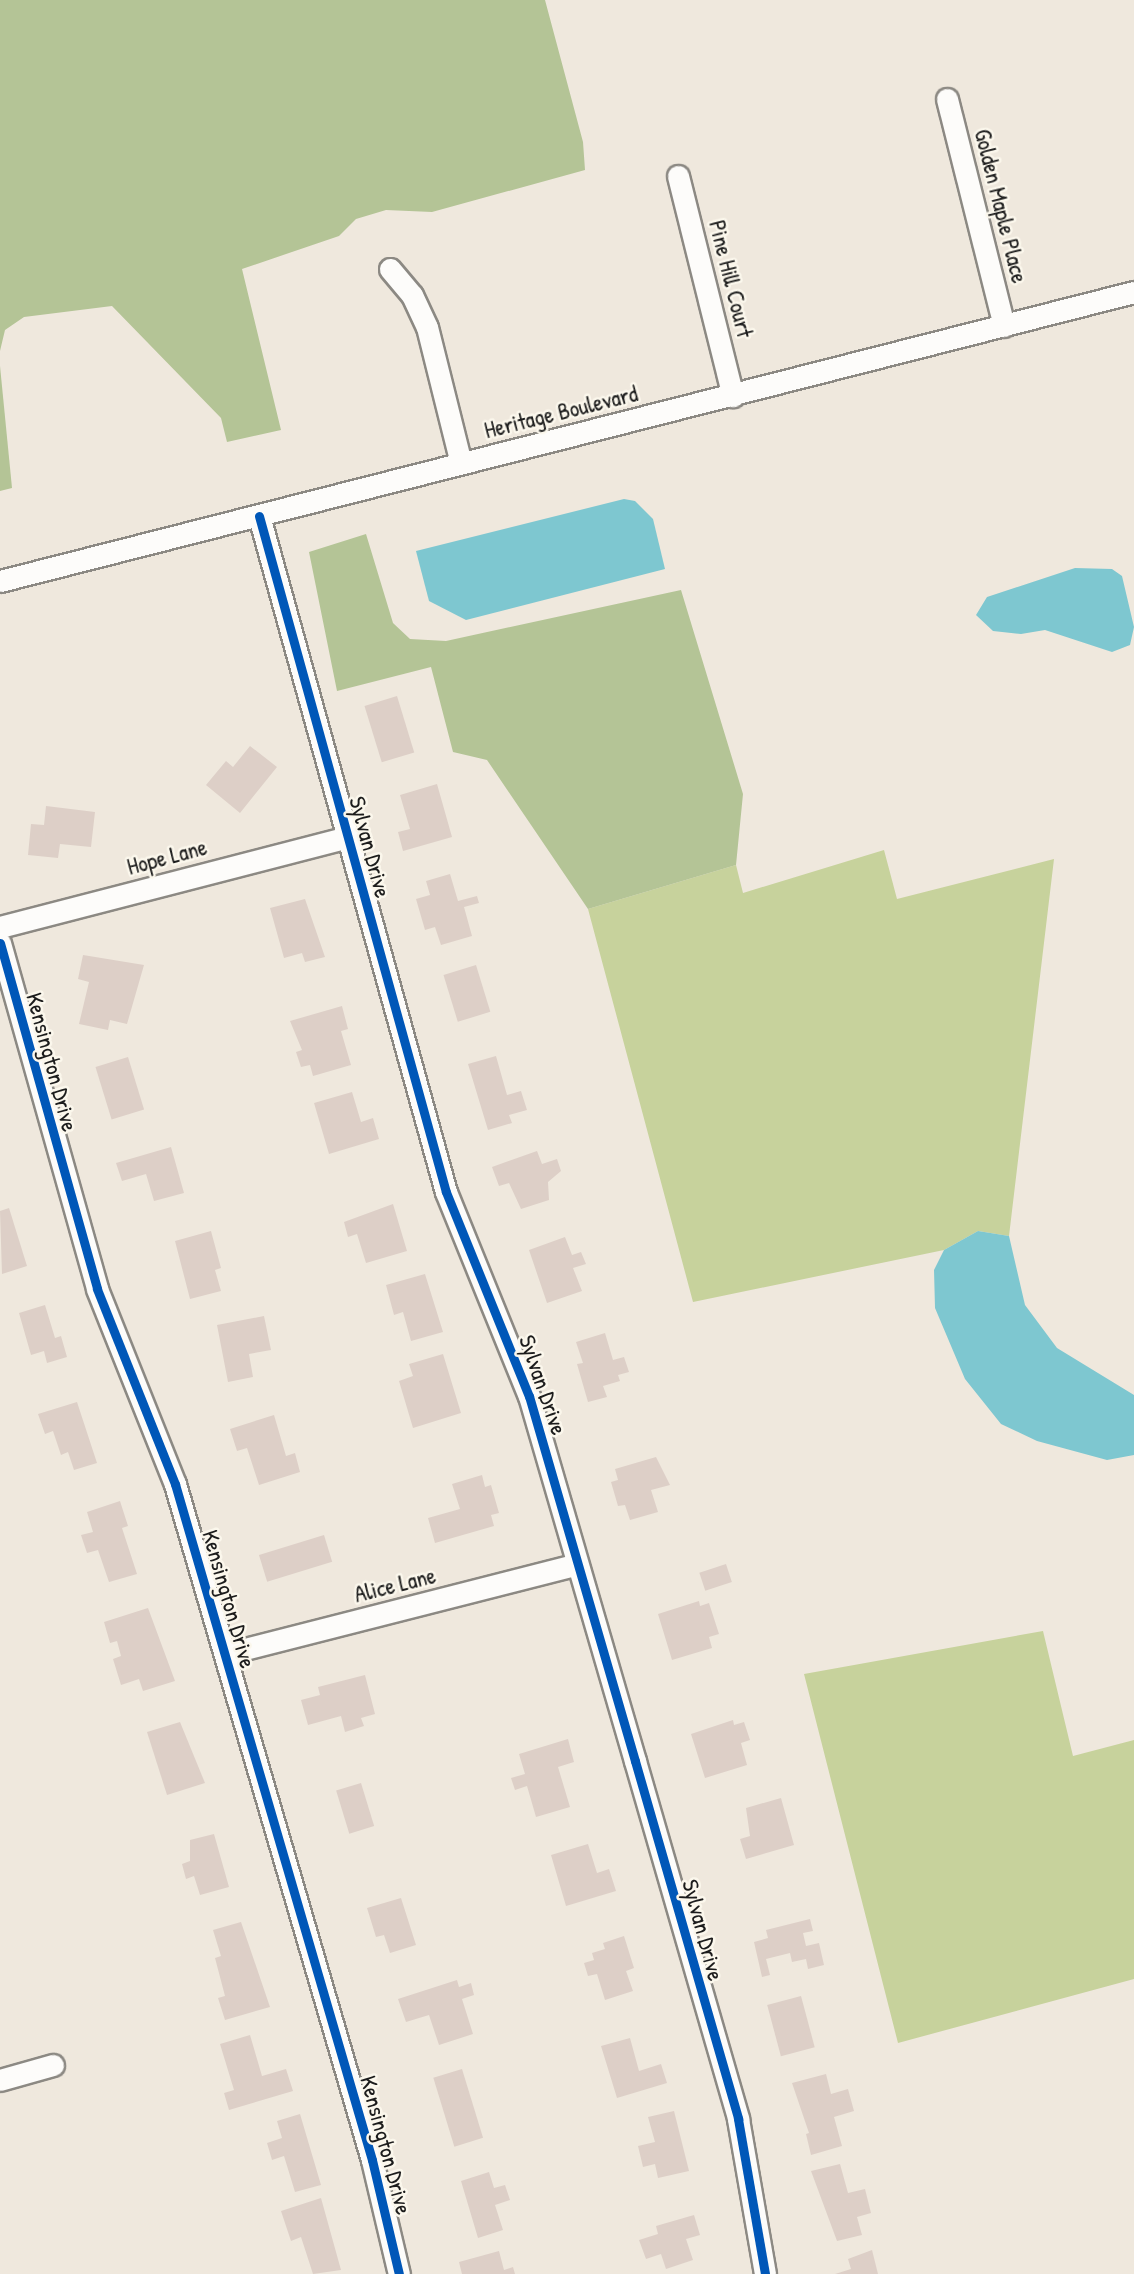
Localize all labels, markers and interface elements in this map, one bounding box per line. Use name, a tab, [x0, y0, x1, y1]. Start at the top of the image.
street label: Golden Maple Place	[969, 126, 1033, 286]
street label: Pine Hill Court	[703, 217, 759, 341]
street label: Heritage Boulevard	[482, 380, 640, 444]
street label: Sylvan Drive	[343, 793, 397, 901]
street label: Hope Lane	[124, 833, 210, 881]
street label: Kensington Drive	[20, 990, 84, 1134]
street label: Sylvan Drive	[513, 1332, 573, 1438]
street label: Kensington Drive	[196, 1527, 262, 1671]
street label: Alice Lane	[351, 1562, 439, 1608]
street label: Sylvan Drive	[676, 1876, 730, 1984]
street label: Kensington Drive	[354, 2073, 418, 2217]

